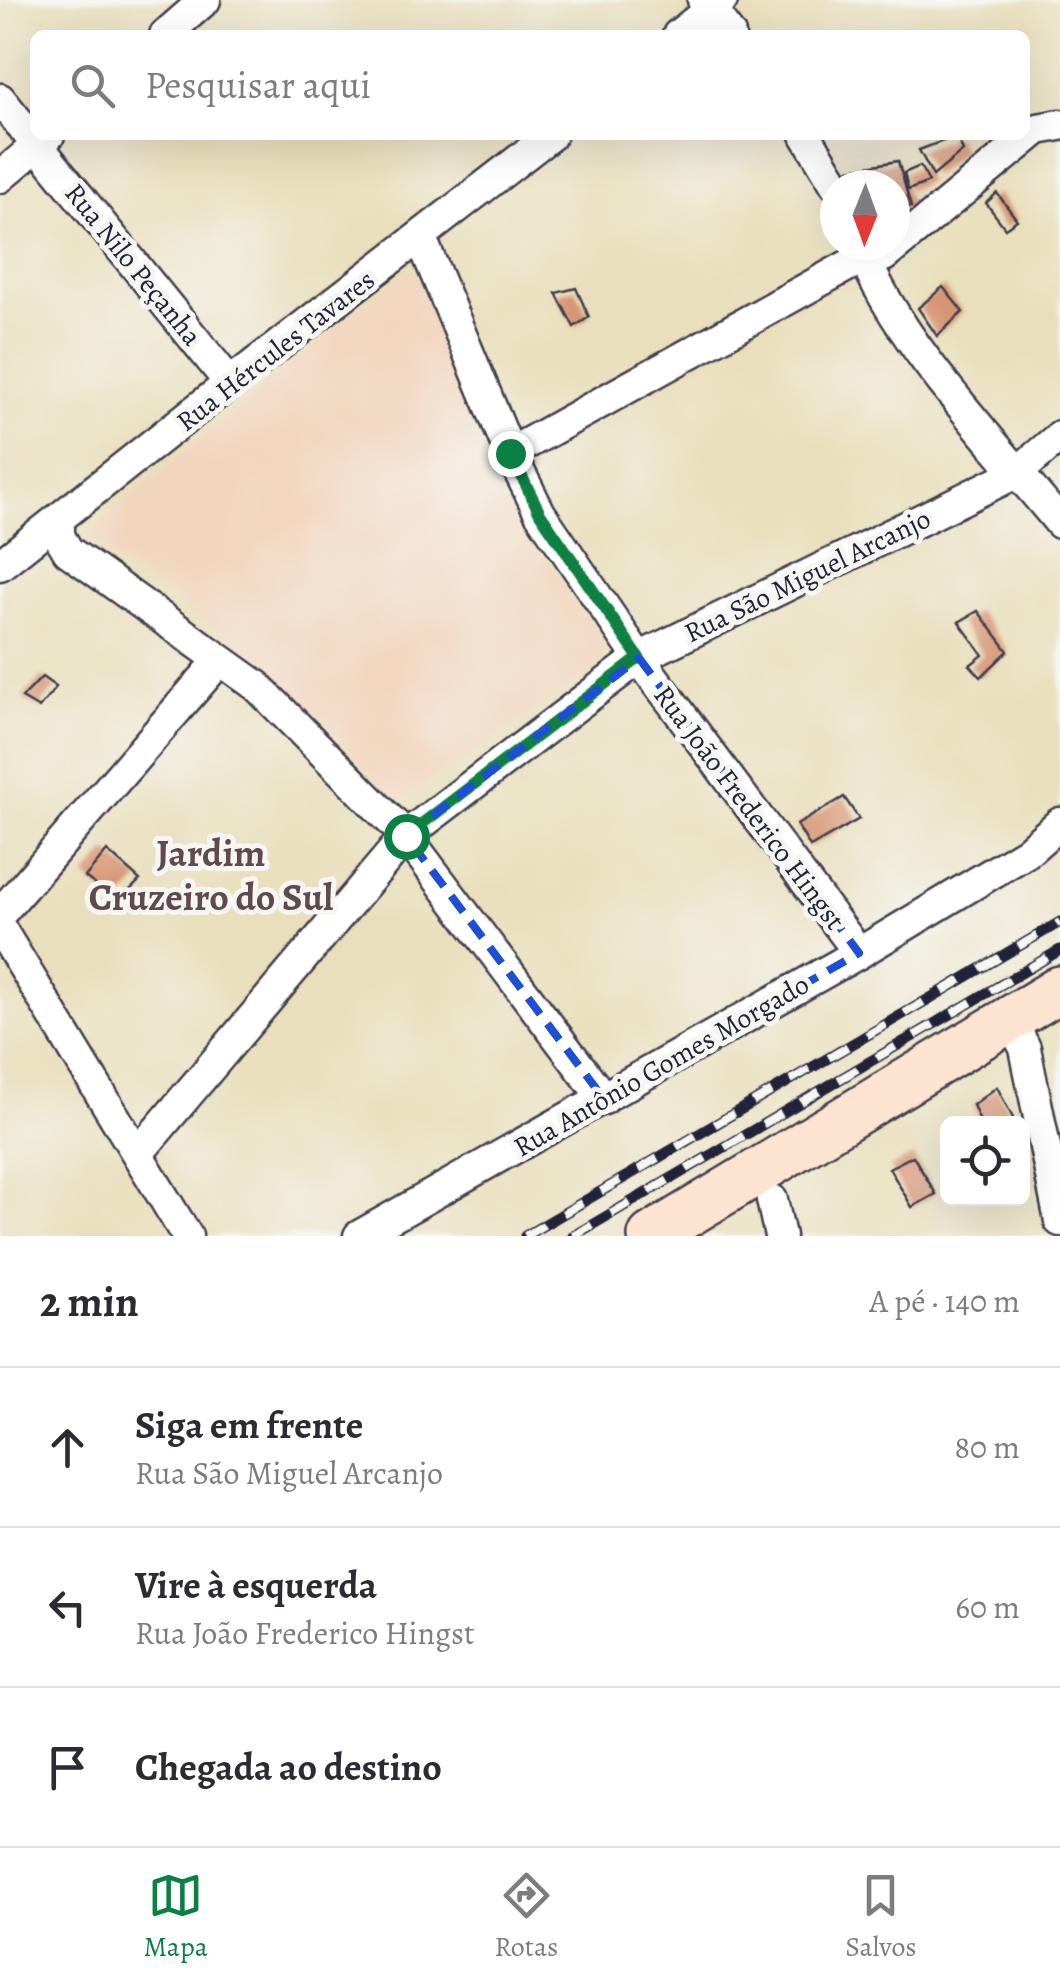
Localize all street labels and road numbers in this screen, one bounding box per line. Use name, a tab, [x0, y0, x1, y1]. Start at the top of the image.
street label: Rua Nilo Peçanha	[56, 175, 211, 354]
street label: Rua Hércules Tavares	[168, 261, 383, 440]
street label: Rua São Miguel Arcanjo	[678, 500, 937, 652]
street label: Rua João Frederico Hingst	[645, 678, 854, 938]
street label: Rua Antônio Gomes Morgado	[507, 966, 816, 1166]

